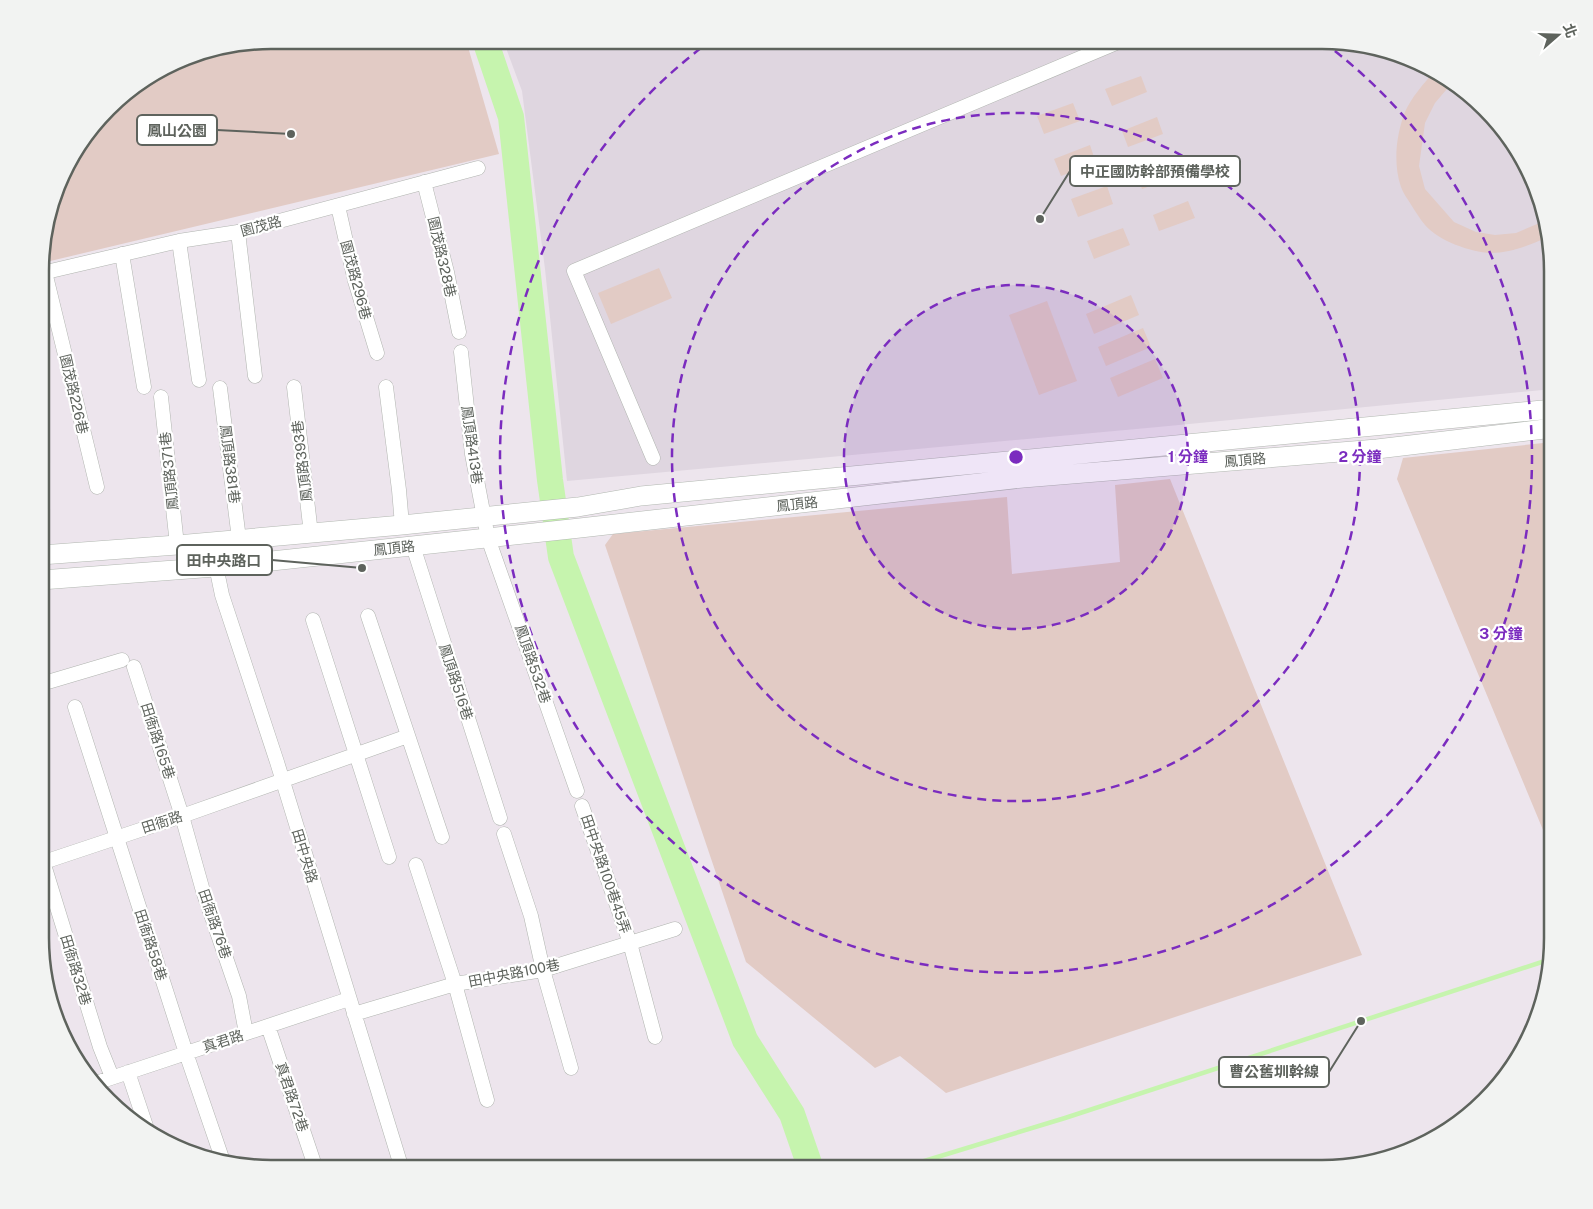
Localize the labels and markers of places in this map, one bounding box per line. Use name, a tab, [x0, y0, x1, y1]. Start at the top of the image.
callout: 鳳山公園	[137, 115, 217, 145]
callout: 中正國防幹部預備學校	[1070, 156, 1240, 186]
centre of rings	[1007, 448, 1025, 466]
callout: 田中央路口	[177, 545, 272, 575]
callout: 曹公舊圳幹線	[1219, 1057, 1329, 1087]

